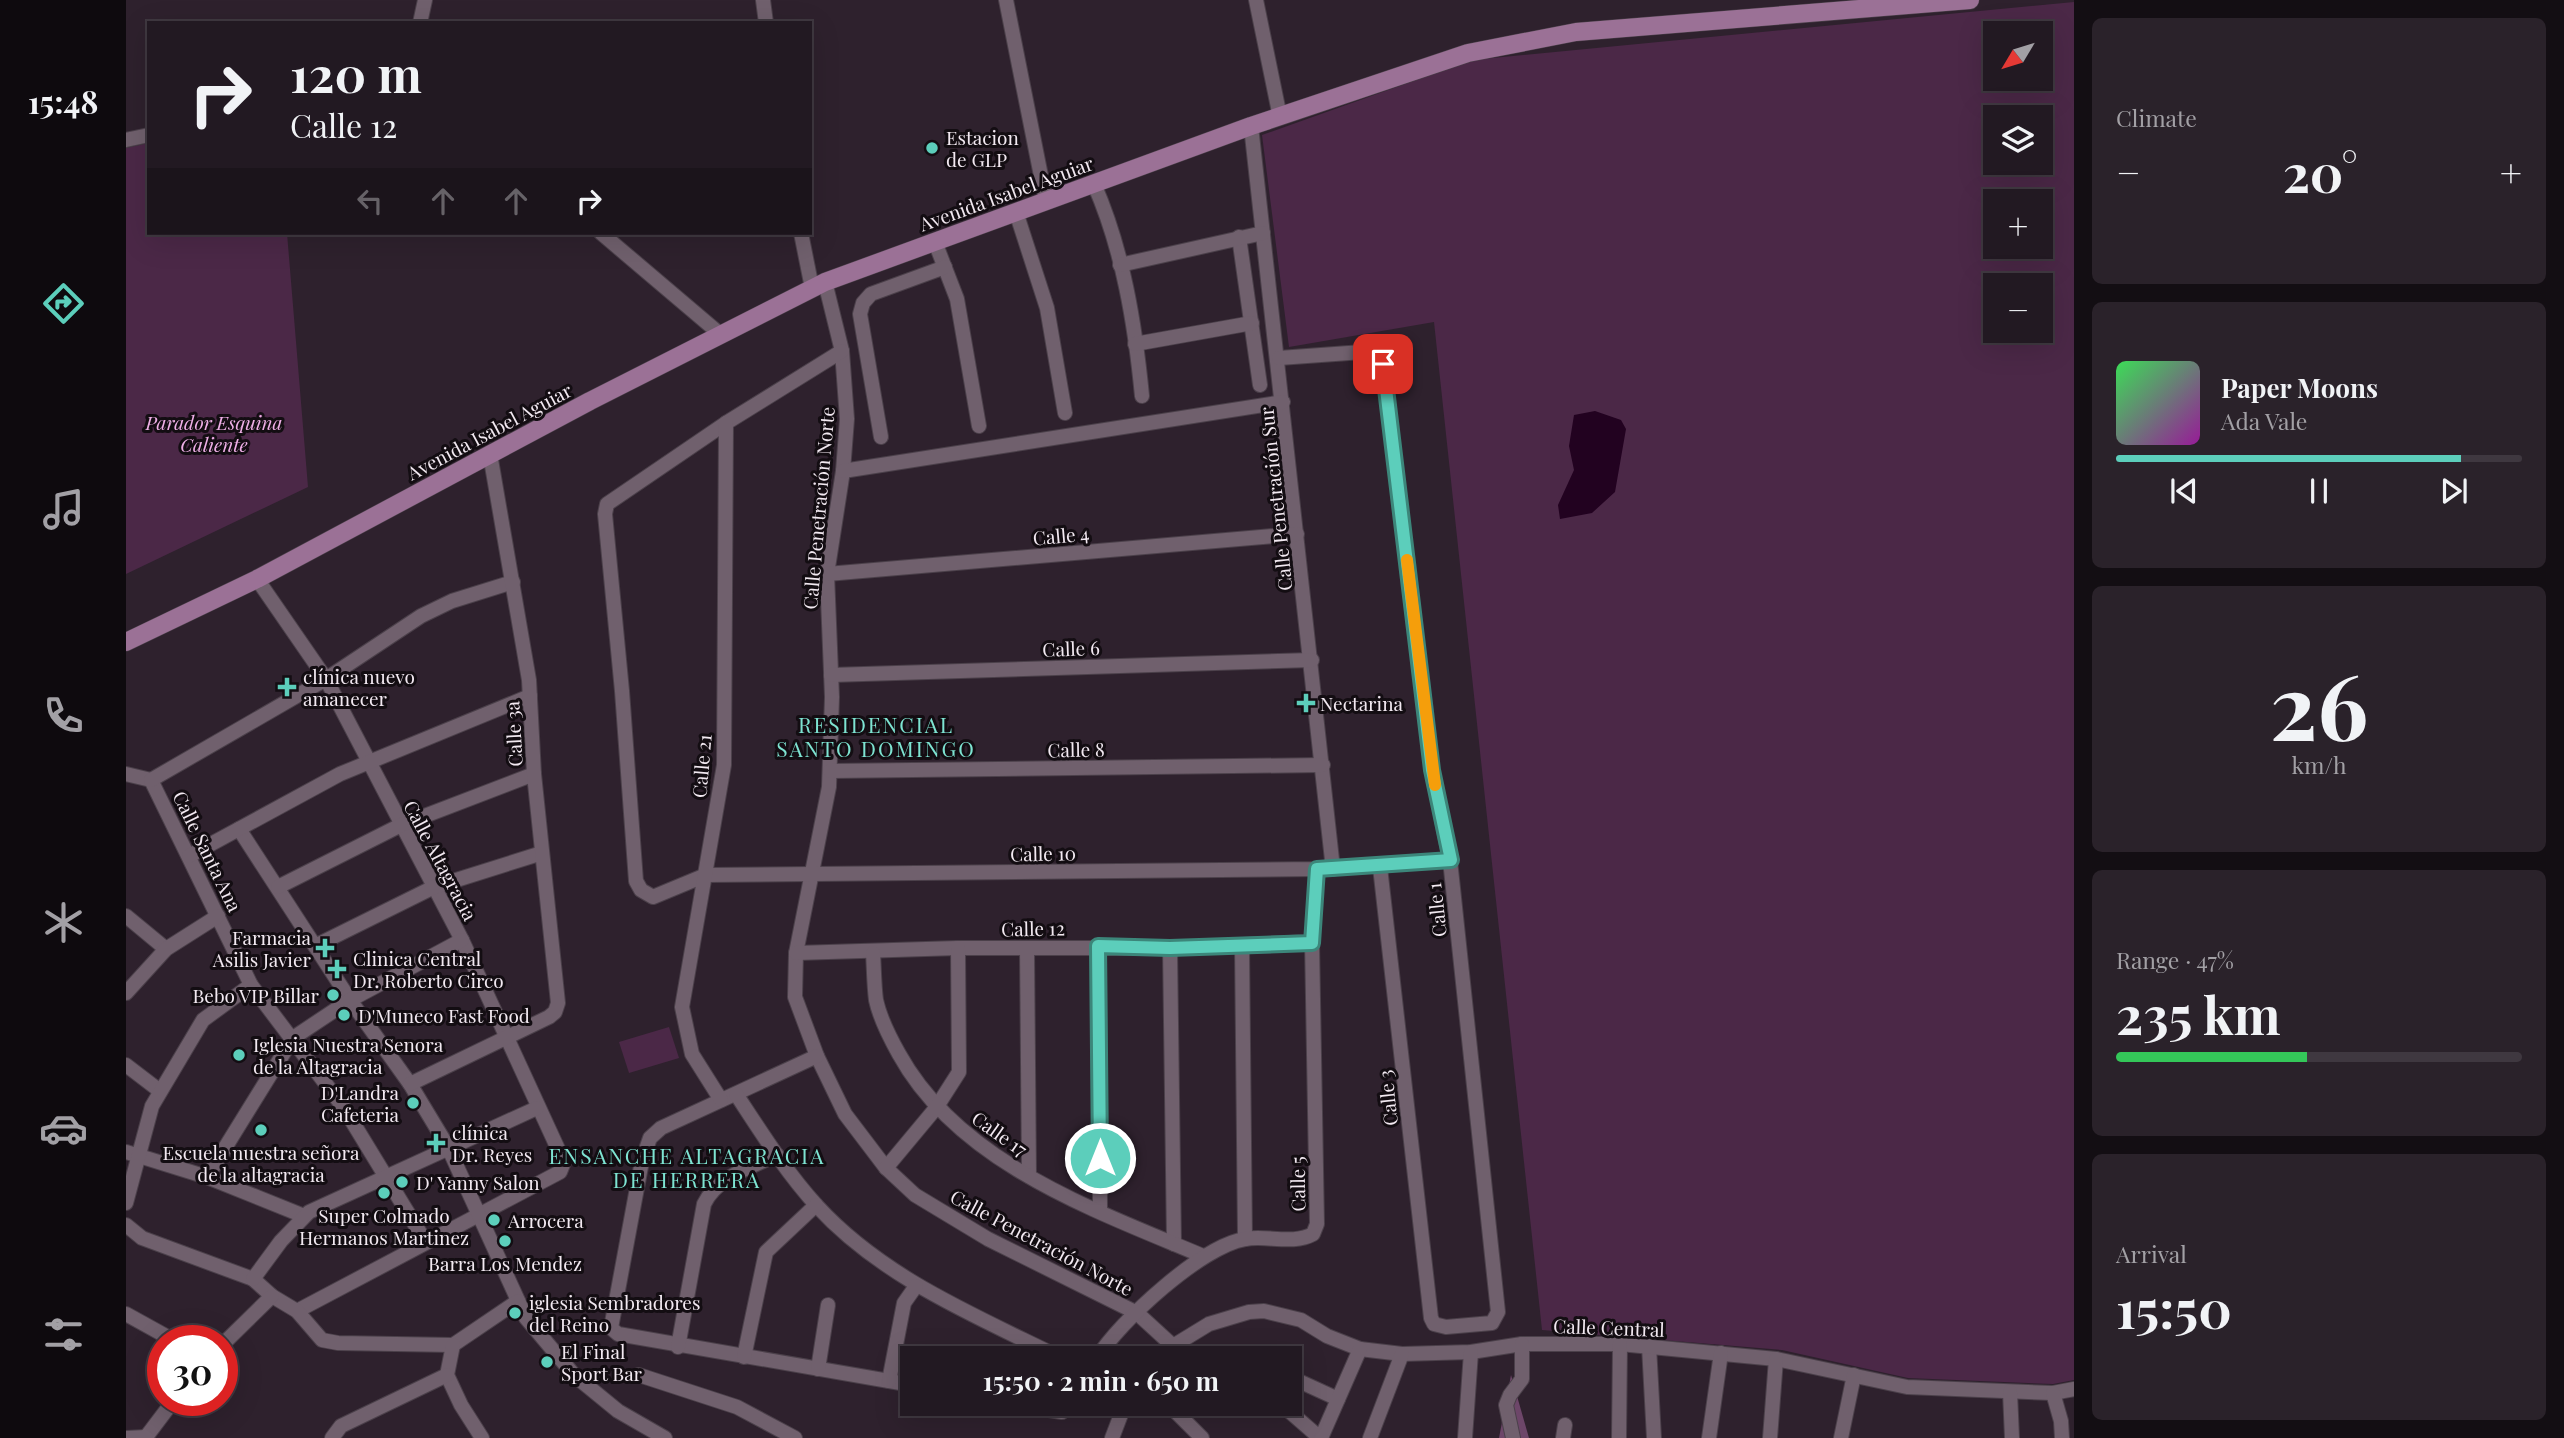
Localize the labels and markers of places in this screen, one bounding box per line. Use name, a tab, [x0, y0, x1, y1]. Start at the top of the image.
place label: Estacion de GLP	[946, 124, 1019, 172]
marker: Estacion de GLP	[924, 140, 940, 156]
pin	[1353, 334, 1413, 394]
place label: clínica nuevo amanecer	[303, 663, 415, 711]
marker: clínica nuevo amanecer	[277, 677, 297, 697]
place label: Nectarina	[1320, 690, 1403, 716]
marker: Nectarina	[1298, 695, 1314, 711]
place label: Farmacia Asilis Javier	[212, 924, 312, 972]
marker: Farmacia Asilis Javier	[317, 940, 333, 956]
place label: Clinica Central Dr. Roberto Circo	[353, 945, 504, 993]
marker: Clinica Central Dr. Roberto Circo	[327, 959, 347, 979]
place label: Bebo VIP Billar	[192, 982, 320, 1008]
marker: Bebo VIP Billar	[325, 987, 341, 1003]
place label: D'Muneco Fast Food	[358, 1002, 530, 1028]
marker: D'Muneco Fast Food	[336, 1007, 352, 1023]
place label: Iglesia Nuestra Senora de la Altagracia	[253, 1031, 444, 1079]
marker: Iglesia Nuestra Senora de la Altagracia	[231, 1047, 247, 1063]
place label: D'Landra Cafeteria	[321, 1079, 400, 1127]
marker: D'Landra Cafeteria	[405, 1095, 421, 1111]
place label: clínica Dr. Reyes	[452, 1119, 532, 1167]
marker: Escuela nuestra señora de la altagracia	[253, 1122, 269, 1138]
marker: clínica Dr. Reyes	[426, 1133, 446, 1153]
place label: Escuela nuestra señora de la altagracia	[163, 1139, 360, 1187]
place label: D' Yanny Salon	[416, 1169, 540, 1195]
marker: D' Yanny Salon	[394, 1174, 410, 1190]
marker: Super Colmado Hermanos Martinez	[376, 1185, 392, 1201]
place label: Super Colmado Hermanos Martinez	[299, 1202, 469, 1250]
place label: Arrocera	[507, 1207, 584, 1233]
marker: Arrocera	[486, 1212, 502, 1228]
marker: Barra Los Mendez	[497, 1233, 513, 1249]
place label: Barra Los Mendez	[428, 1250, 582, 1276]
place label: iglesia Sembradores del Reino	[529, 1289, 700, 1337]
marker: iglesia Sembradores del Reino	[507, 1305, 523, 1321]
place label: El Final Sport Bar	[561, 1338, 643, 1386]
marker: El Final Sport Bar	[539, 1354, 555, 1370]

